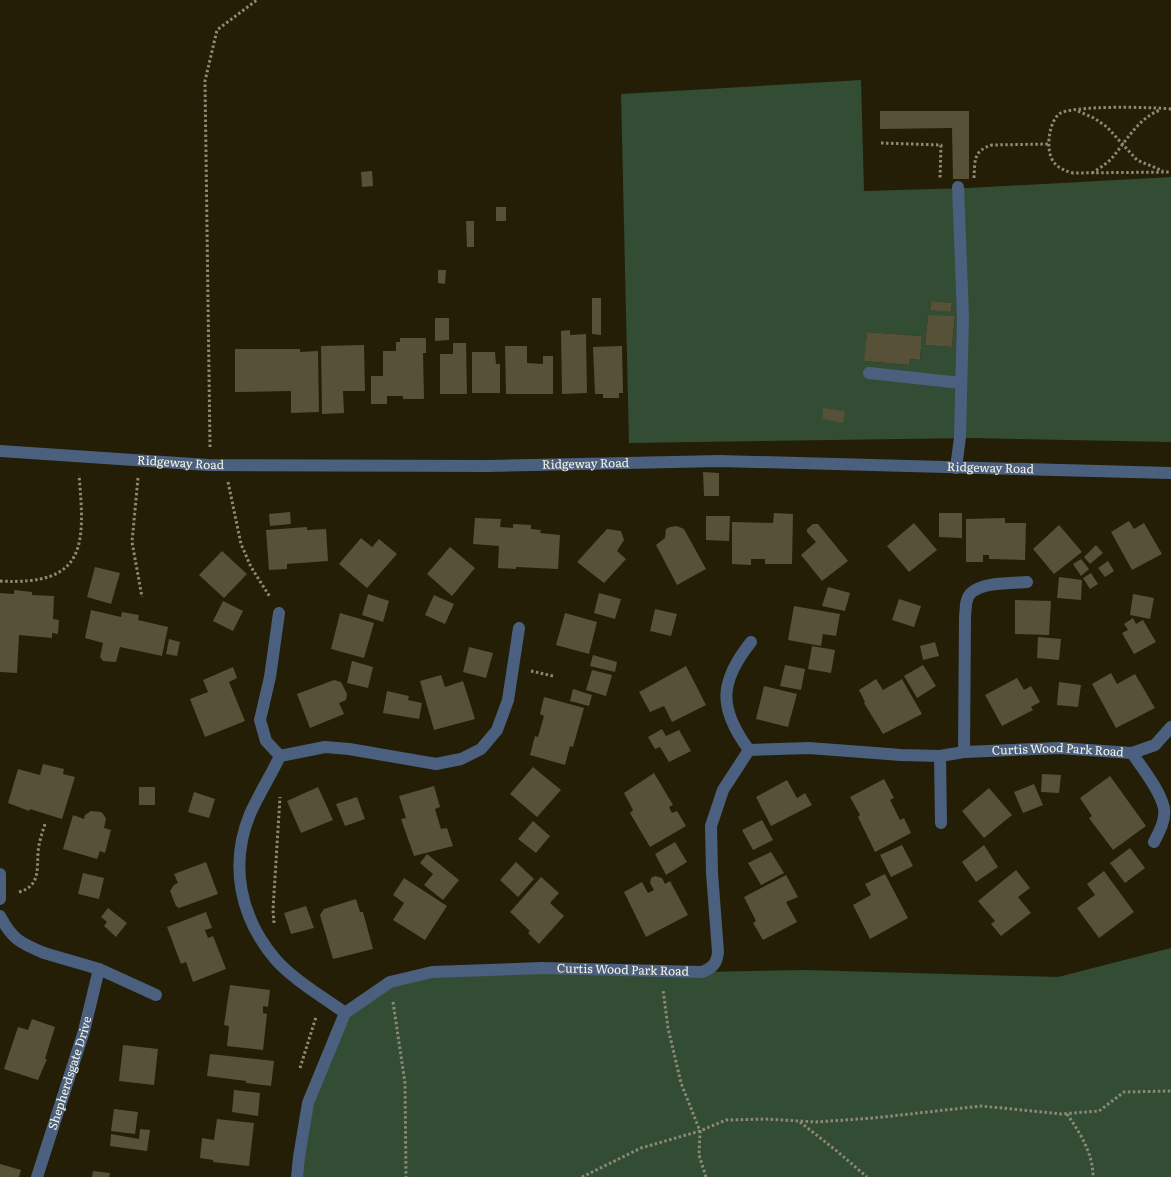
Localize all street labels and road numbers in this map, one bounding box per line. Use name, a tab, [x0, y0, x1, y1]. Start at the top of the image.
street label: Ridgeway Road	[137, 450, 225, 473]
street label: Ridgeway Road	[542, 453, 630, 473]
street label: Ridgeway Road	[947, 457, 1035, 477]
street label: Curtis Wood Park Road	[991, 738, 1125, 760]
street label: Curtis Wood Park Road	[557, 958, 690, 980]
street label: Shepherdsgate Drive	[43, 1014, 95, 1132]

